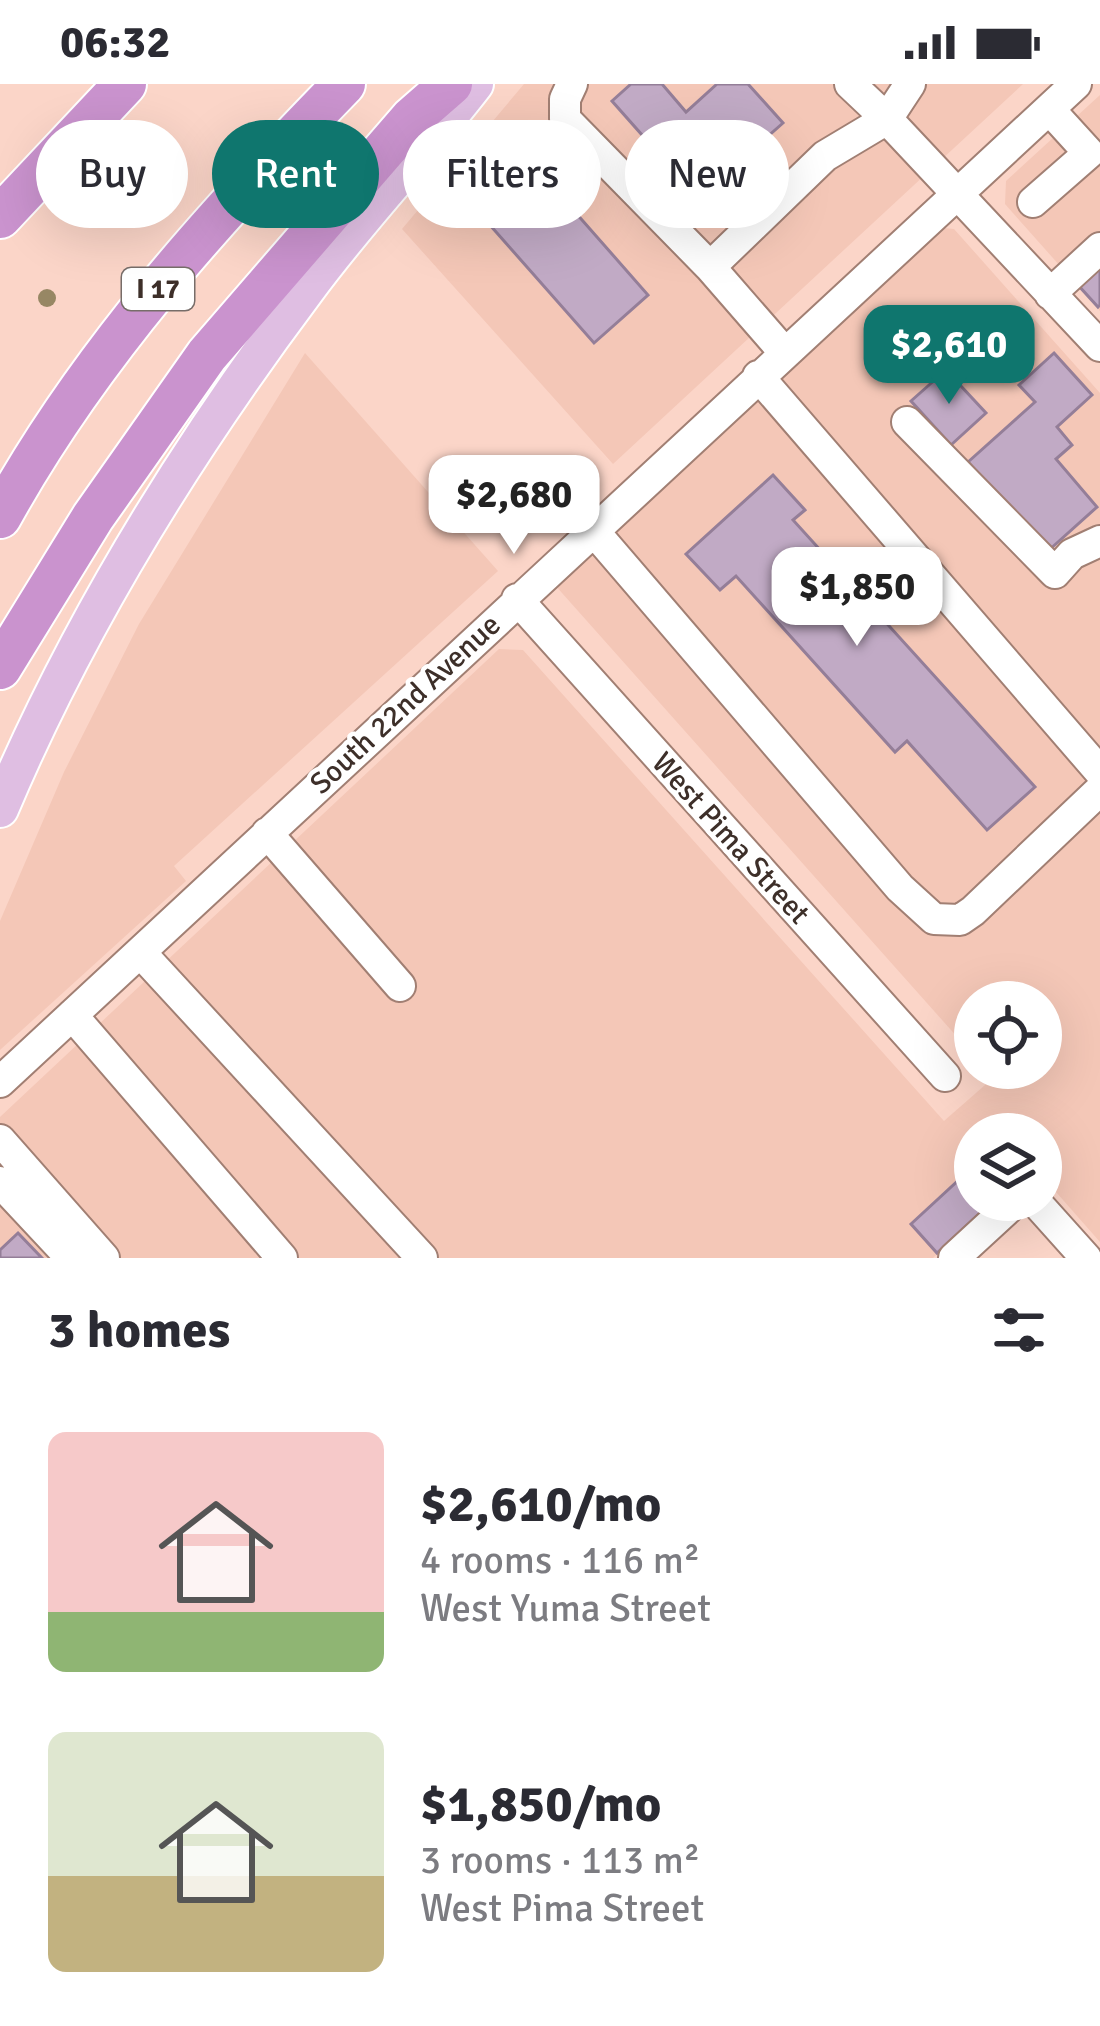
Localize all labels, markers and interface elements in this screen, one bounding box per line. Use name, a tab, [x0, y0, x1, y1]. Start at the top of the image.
text: 06:32	[60, 15, 170, 70]
chip: Buy	[36, 120, 188, 228]
chip: Rent	[212, 120, 379, 228]
chip: Filters	[403, 120, 601, 228]
chip: New	[625, 120, 789, 228]
road number: I 17	[122, 268, 194, 310]
pin: $2,610	[851, 305, 1047, 407]
text: $2,610	[891, 320, 1007, 368]
pin: $2,680	[416, 455, 612, 557]
text: $2,680	[456, 470, 572, 518]
pin: $1,850	[759, 547, 955, 649]
text: $1,850	[799, 562, 915, 610]
street label: South 22nd Avenue	[302, 607, 508, 802]
street label: West Pima Street	[644, 745, 818, 932]
map controls	[954, 981, 1062, 1221]
button: locate	[954, 981, 1062, 1089]
button: layers	[954, 1113, 1062, 1221]
icon: filters	[986, 1297, 1052, 1363]
text: 3 homes	[48, 1299, 230, 1362]
text: $2,610/mo	[420, 1473, 661, 1536]
icon: home	[144, 1480, 288, 1624]
text: 4 rooms · 116 m²	[420, 1536, 700, 1584]
text: West Yuma Street	[420, 1584, 711, 1632]
text: $1,850/mo	[420, 1773, 661, 1836]
icon: home	[144, 1780, 288, 1924]
text: 3 rooms · 113 m²	[420, 1836, 700, 1884]
text: West Pima Street	[420, 1884, 704, 1932]

